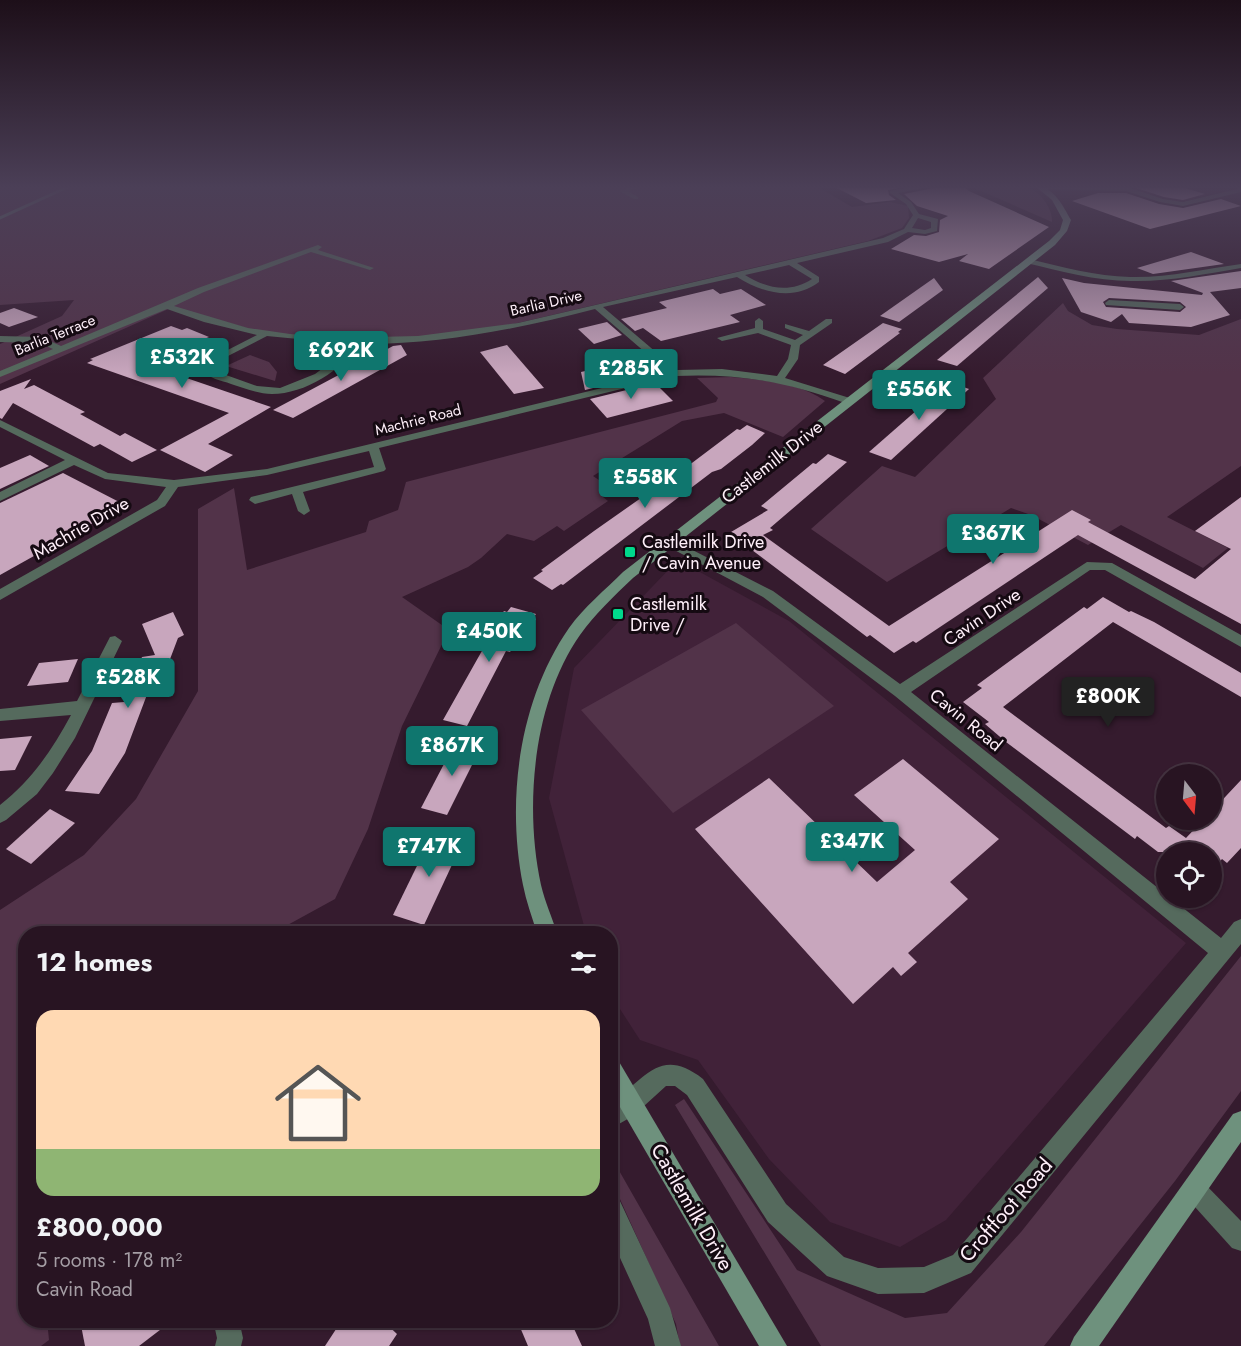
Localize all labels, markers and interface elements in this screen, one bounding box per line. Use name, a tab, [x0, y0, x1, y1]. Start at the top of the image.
street label: Barlia Drive	[508, 284, 584, 322]
street label: Barlia Terrace	[11, 309, 99, 361]
pin: £692K	[299, 331, 383, 382]
text: £692K	[308, 336, 374, 365]
pin: £532K	[140, 338, 224, 389]
text: £532K	[150, 343, 214, 372]
pin: £285K	[589, 349, 673, 400]
text: £285K	[599, 354, 663, 383]
pin: £556K	[877, 370, 961, 421]
text: £556K	[886, 375, 952, 404]
street label: Machrie Road	[373, 399, 463, 441]
street label: Castlemilk Drive	[716, 414, 828, 510]
pin: £558K	[603, 458, 687, 509]
text: £558K	[613, 463, 677, 492]
street label: Machrie Drive	[28, 490, 134, 566]
pin: £367K	[951, 514, 1035, 565]
text: £367K	[961, 519, 1025, 548]
place label: Castlemilk Drive / Cavin Avenue	[642, 529, 764, 576]
marker: Castlemilk Drive / Cavin Avenue	[623, 545, 637, 559]
street label: Cavin Drive	[938, 582, 1026, 652]
place label: Castlemilk Drive /	[630, 591, 707, 638]
marker: Castlemilk Drive /	[611, 607, 625, 621]
pin: £450K	[447, 612, 531, 663]
text: £450K	[456, 617, 522, 646]
pin: £528K	[86, 658, 170, 709]
text: £528K	[96, 663, 160, 692]
pin: £800K	[1066, 677, 1150, 728]
street label: Cavin Road	[924, 682, 1008, 758]
text: £800K	[1075, 682, 1141, 711]
pin: £867K	[410, 726, 494, 777]
text: £867K	[420, 731, 484, 760]
north arrow	[1156, 764, 1222, 830]
map controls	[1156, 764, 1222, 908]
pin: £347K	[810, 822, 894, 873]
pin: £747K	[387, 827, 471, 878]
text: £347K	[820, 827, 884, 856]
text: £747K	[397, 832, 461, 861]
button: locate	[1156, 842, 1222, 908]
text: 12 homes	[36, 943, 152, 981]
icon: filters	[567, 946, 600, 979]
icon: home	[264, 1049, 372, 1157]
street label: Castlemilk Drive	[643, 1138, 741, 1276]
street label: Croftfoot Road	[952, 1151, 1060, 1269]
text: £800,000	[36, 1208, 163, 1246]
text: 5 rooms · 178 m²	[36, 1246, 182, 1275]
text: Cavin Road	[36, 1275, 133, 1304]

